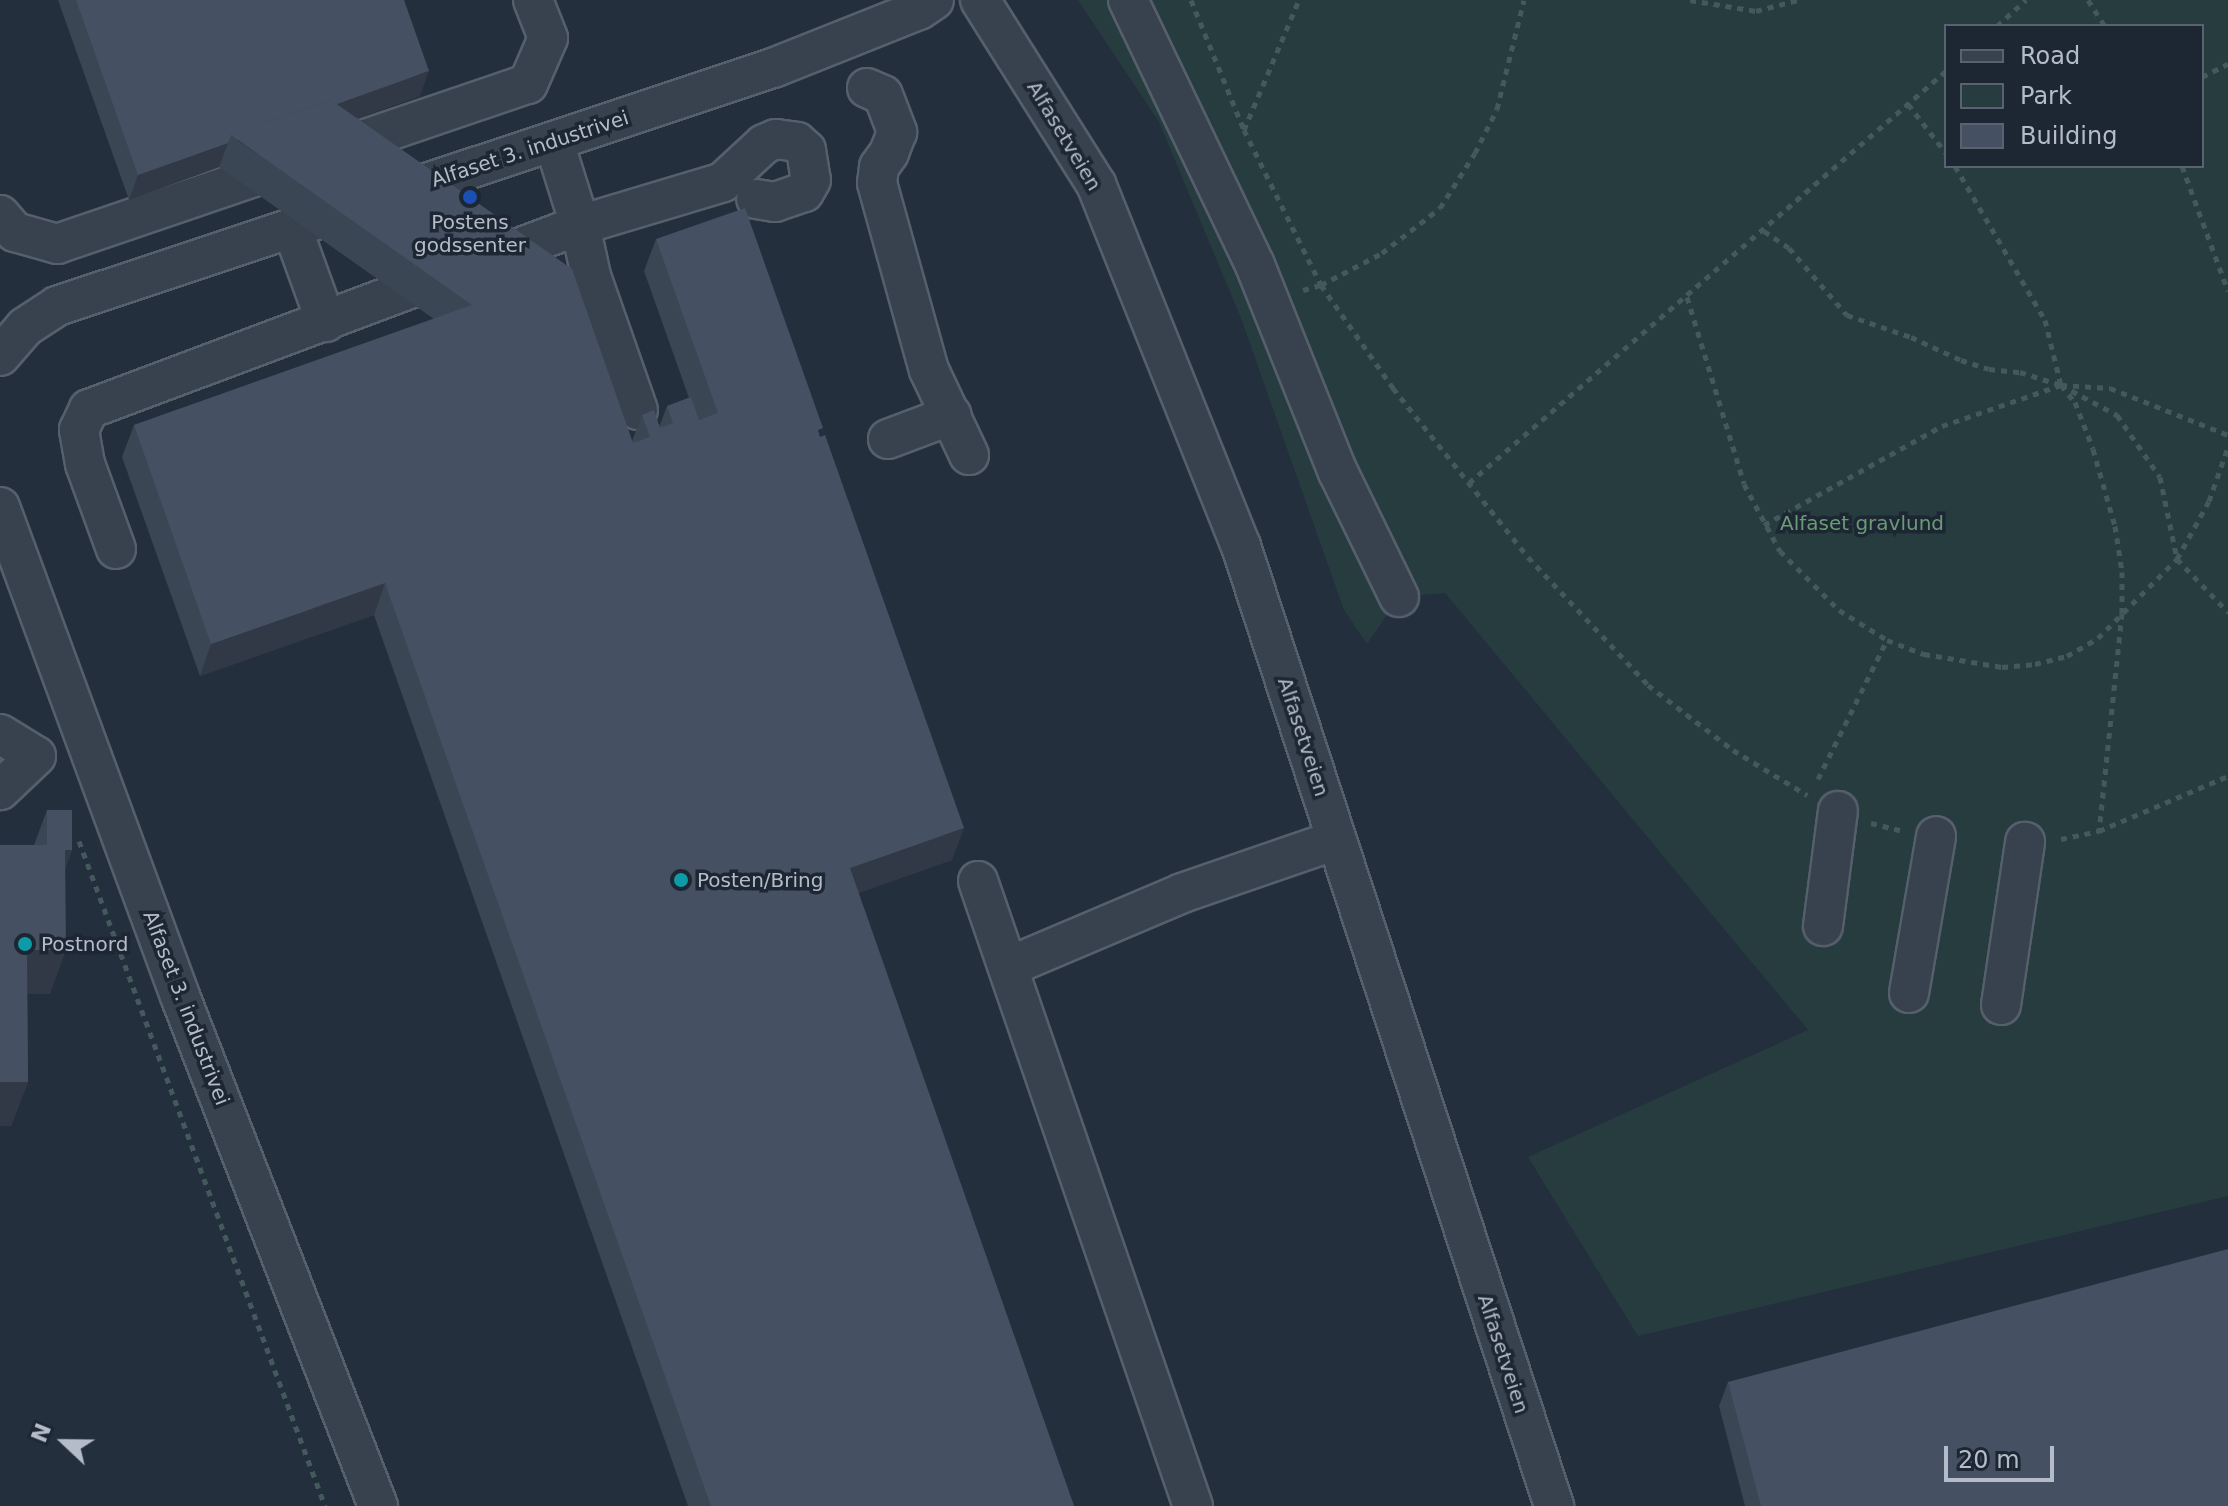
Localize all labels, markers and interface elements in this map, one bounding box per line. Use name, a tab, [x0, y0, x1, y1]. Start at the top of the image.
legend	[1944, 24, 2204, 168]
text: Road	[2020, 42, 2080, 70]
street label: Alfasetveien	[1022, 77, 1106, 195]
text: Park	[2020, 82, 2072, 110]
street label: Alfaset 3. industrivei	[428, 106, 632, 192]
text: Building	[2020, 122, 2117, 150]
marker: Postens godssenter	[461, 188, 479, 206]
place label: Postens godssenter	[414, 210, 526, 257]
park label: Alfaset gravlund	[1780, 511, 1944, 535]
street label: Alfasetveien	[1272, 674, 1334, 800]
place label: Posten/Bring	[697, 868, 823, 892]
marker: Posten/Bring	[672, 871, 690, 889]
street label: Alfaset 3. industrivei	[138, 907, 234, 1109]
place label: Postnord	[41, 932, 128, 956]
marker: Postnord	[16, 935, 34, 953]
street label: Alfasetveien	[1472, 1291, 1534, 1417]
north arrow	[24, 1402, 104, 1482]
text: N	[26, 1420, 56, 1446]
scale bar	[1948, 1430, 2058, 1480]
text: 20 m	[1958, 1446, 2020, 1474]

